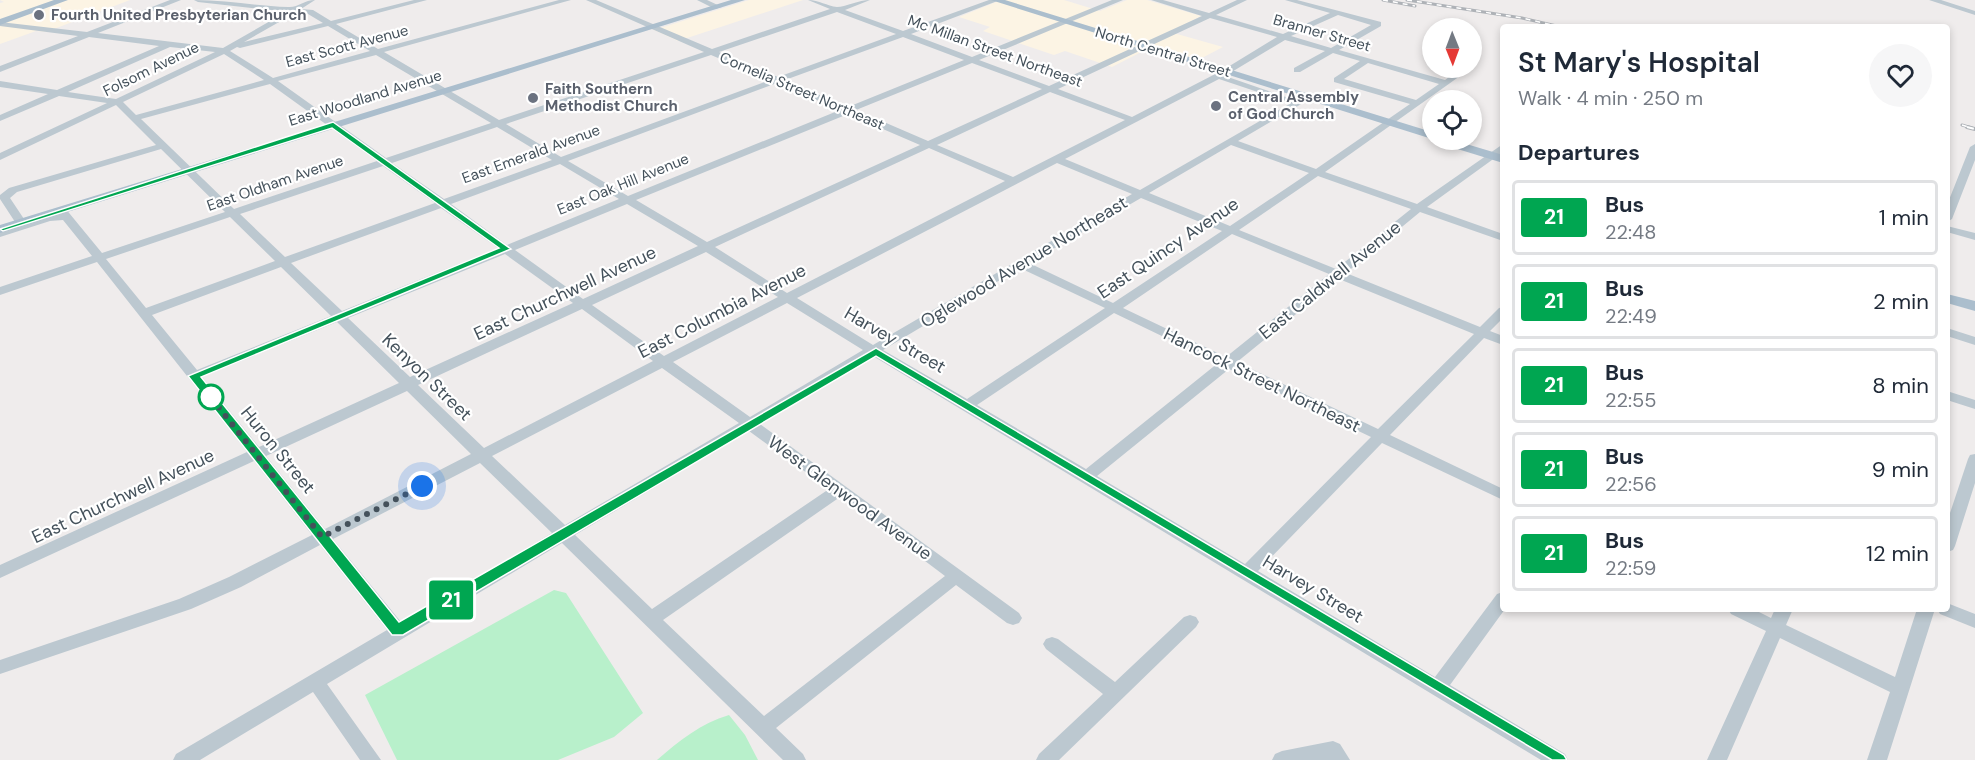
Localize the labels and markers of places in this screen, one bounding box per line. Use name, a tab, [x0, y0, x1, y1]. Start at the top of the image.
place label: Fourth United Presbyterian Church	[51, 5, 307, 25]
marker: Fourth United Presbyterian Church	[32, 8, 46, 22]
place label: Faith Southern Methodist Church	[545, 79, 678, 116]
place label: Central Assembly of God Church	[1228, 87, 1359, 124]
marker: Faith Southern Methodist Church	[526, 91, 540, 105]
marker: Central Assembly of God Church	[1209, 99, 1223, 113]
unlabelled marker	[198, 384, 224, 410]

